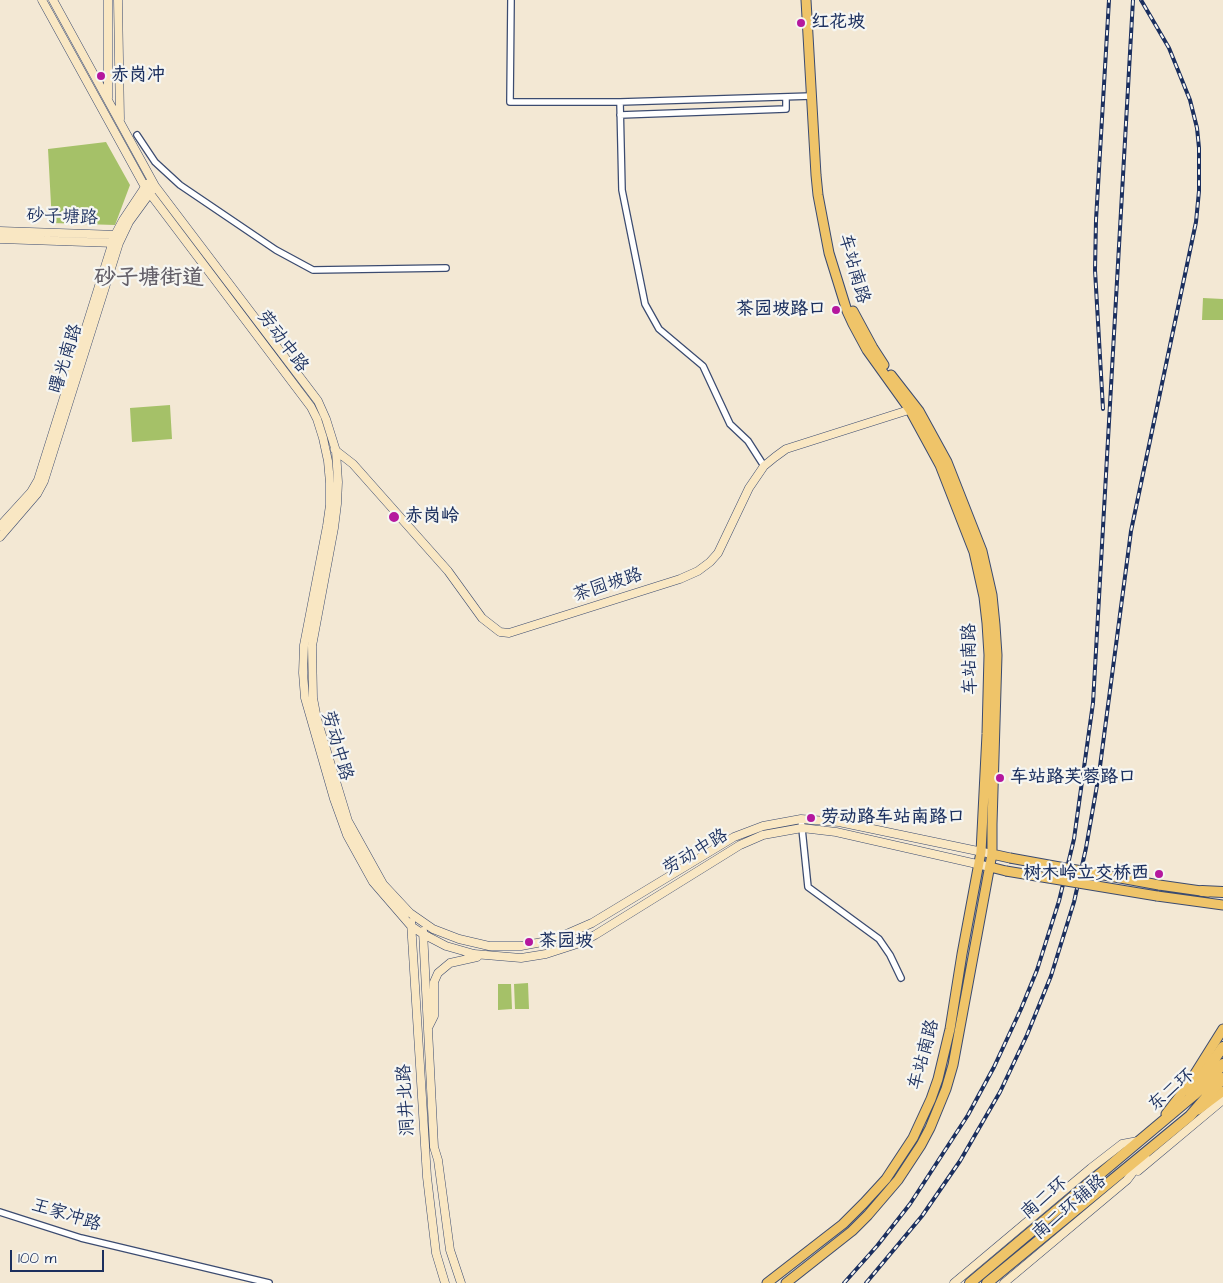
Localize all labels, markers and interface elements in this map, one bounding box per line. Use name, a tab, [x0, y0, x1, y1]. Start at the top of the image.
place label: 红花坡	[811, 12, 865, 34]
marker: 红花坡	[795, 17, 807, 29]
place label: 赤岗冲	[111, 65, 165, 87]
marker: 赤岗冲	[95, 70, 107, 82]
street label: 砂子塘路	[26, 206, 98, 230]
street label: 车站南路	[833, 231, 873, 307]
district label: 砂子塘街道	[94, 266, 204, 292]
place label: 茶园坡路口	[736, 299, 826, 321]
marker: 茶园坡路口	[830, 304, 842, 316]
street label: 劳动中路	[252, 307, 312, 377]
street label: 曙光南路	[46, 321, 88, 397]
place label: 赤岗岭	[405, 506, 459, 528]
marker: 赤岗岭	[387, 510, 401, 524]
street label: 茶园坡路	[570, 565, 646, 607]
street label: 车站南路	[960, 623, 982, 695]
street label: 劳动中路	[316, 708, 356, 784]
place label: 车站路芙蓉路口	[1010, 767, 1136, 789]
marker: 车站路芙蓉路口	[994, 772, 1006, 784]
place label: 劳动路车站南路口	[821, 807, 965, 829]
marker: 劳动路车站南路口	[805, 812, 817, 824]
street label: 劳动中路	[660, 825, 732, 881]
place label: 树木岭立交桥西	[1023, 863, 1149, 885]
marker: 树木岭立交桥西	[1153, 868, 1165, 880]
place label: 茶园坡	[539, 931, 593, 953]
marker: 茶园坡	[523, 936, 535, 948]
street label: 车站南路	[905, 1017, 945, 1093]
street label: 洞井北路	[394, 1063, 420, 1137]
street label: 东二环	[1145, 1065, 1199, 1117]
street label: 南二环辅路	[1029, 1171, 1111, 1245]
street label: 南二环	[1017, 1173, 1073, 1225]
street label: 王家冲路	[28, 1195, 104, 1237]
scale bar	[12, 1240, 106, 1272]
text: 100 m	[18, 1248, 57, 1269]

